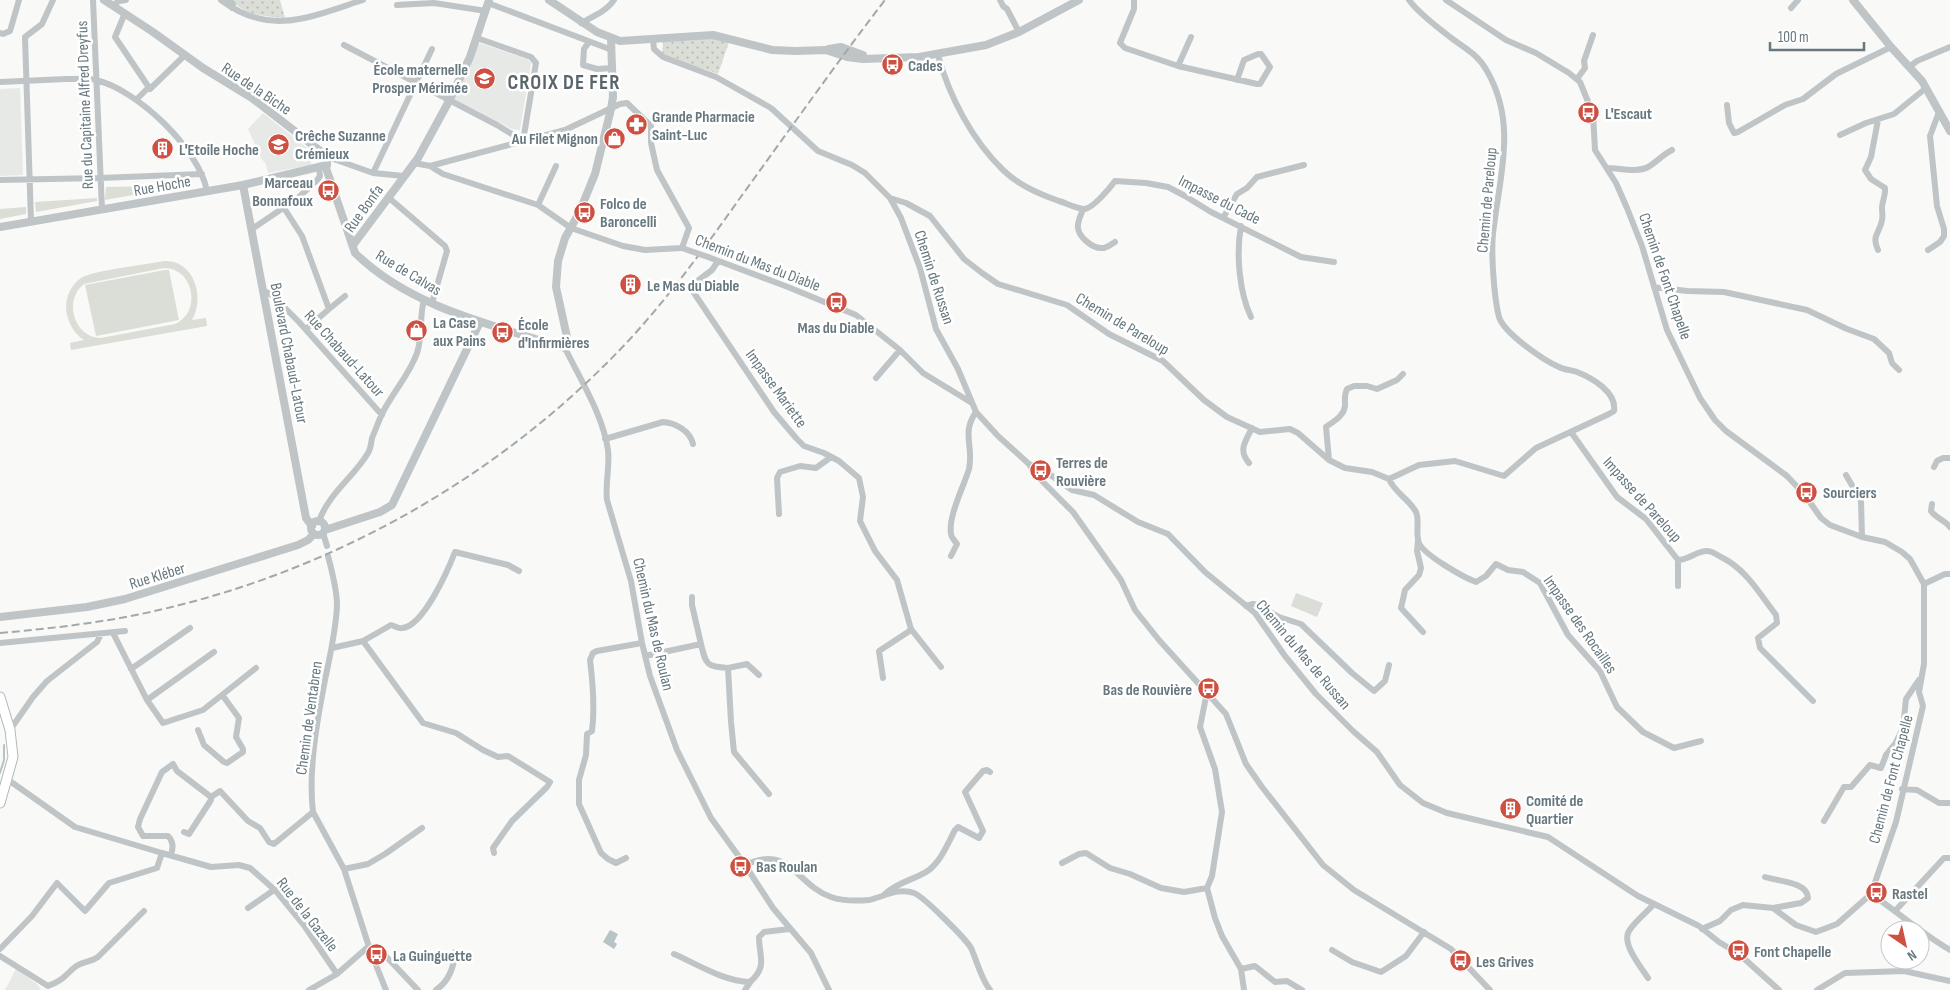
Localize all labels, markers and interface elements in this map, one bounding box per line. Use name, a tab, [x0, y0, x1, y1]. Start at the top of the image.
street label: Rue du Capitaine Alfred Dreyfus	[73, 20, 98, 189]
scale bar	[1770, 20, 1864, 52]
text: 100 m	[1778, 28, 1809, 47]
bus stop icon: Cades	[880, 53, 904, 77]
place label: Cades	[908, 57, 943, 76]
street label: Rue de la Biche	[218, 59, 295, 120]
place label: École maternelle Prosper Mérimée	[372, 61, 468, 98]
school or university icon: École maternelle Prosper Mérimée	[472, 66, 496, 90]
district label: CROIX DE FER	[507, 70, 621, 95]
bus stop icon: L'Escaut	[1577, 101, 1601, 125]
place label: L'Escaut	[1605, 105, 1652, 124]
place label: Grande Pharmacie Saint-Luc	[652, 108, 755, 145]
pharmacy icon: Grande Pharmacie Saint-Luc	[624, 113, 648, 137]
shop icon: Au Filet Mignon	[602, 126, 626, 150]
place label: Crêche Suzanne Crémieux	[295, 127, 386, 164]
place label: Au Filet Mignon	[511, 130, 598, 149]
school or university icon: Crêche Suzanne Crémieux	[267, 132, 291, 156]
building icon: L'Etoile Hoche	[151, 137, 175, 161]
place label: L'Etoile Hoche	[179, 141, 259, 160]
street label: Chemin de Pareloup	[1473, 147, 1502, 254]
street label: Rue Hoche	[132, 172, 192, 201]
street label: Impasse du Cade	[1175, 172, 1263, 229]
place label: Marceau Bonnafoux	[252, 174, 313, 211]
bus stop icon: Marceau Bonnafoux	[317, 179, 341, 203]
street label: Rue Bonfa	[341, 181, 388, 236]
place label: Folco de Baroncelli	[600, 195, 657, 232]
bus stop icon: Folco de Baroncelli	[572, 200, 596, 224]
street label: Chemin de Font Chapelle	[1634, 211, 1695, 342]
street label: Chemin de Russan	[909, 228, 958, 327]
street label: Chemin du Mas du Diable	[692, 231, 823, 296]
street label: Rue de Calvas	[372, 246, 445, 300]
building icon: Le Mas du Diable	[619, 273, 643, 297]
place label: Le Mas du Diable	[647, 277, 740, 296]
street label: Boulevard Chabaud-Latour	[266, 281, 312, 426]
street label: Chemin de Pareloup	[1072, 289, 1172, 360]
bus stop icon: Mas du Diable	[824, 291, 848, 315]
street label: Rue Chabaud-Latour	[300, 307, 388, 402]
place label: La Case aux Pains	[433, 314, 486, 351]
place label: École d'Infirmières	[518, 316, 589, 353]
shop icon: La Case aux Pains	[405, 319, 429, 343]
place label: Mas du Diable	[798, 319, 875, 338]
bus stop icon: École d'Infirmières	[490, 321, 514, 345]
street label: Impasse Mariette	[741, 346, 811, 432]
street label: Impasse de Pareloup	[1598, 453, 1685, 547]
place label: Terres de Rouvière	[1056, 454, 1108, 491]
bus stop icon: Terres de Rouvière	[1028, 459, 1052, 483]
bus stop icon: Sourciers	[1795, 480, 1819, 504]
place label: Sourciers	[1823, 484, 1877, 503]
street label: Chemin du Mas de Roulan	[628, 556, 677, 693]
street label: Rue Kléber	[127, 559, 188, 594]
street label: Impasse des Rocailles	[1539, 572, 1621, 678]
street label: Chemin du Mas de Russan	[1251, 596, 1354, 714]
street label: Chemin de Ventabren	[292, 660, 327, 776]
bus stop icon: Bas de Rouvière	[1196, 677, 1220, 701]
place label: Bas de Rouvière	[1103, 681, 1192, 700]
street label: Chemin de Font Chapelle	[1865, 713, 1918, 846]
place label: Comité de Quartier	[1526, 792, 1583, 829]
building icon: Comité de Quartier	[1498, 797, 1522, 821]
bus stop icon: Bas Roulan	[728, 854, 752, 878]
place label: Bas Roulan	[756, 858, 817, 877]
street label: Rue de la Gazelle	[272, 874, 342, 956]
bus stop icon: Rastel	[1864, 881, 1888, 905]
place label: Rastel	[1892, 885, 1928, 904]
north arrow	[1880, 920, 1930, 970]
bus stop icon: Font Chapelle	[1726, 939, 1750, 963]
bus stop icon: La Guinguette	[365, 943, 389, 967]
place label: Font Chapelle	[1754, 943, 1831, 962]
text: N	[1904, 946, 1920, 965]
place label: La Guinguette	[393, 947, 472, 966]
bus stop icon: Les Grives	[1448, 949, 1472, 973]
place label: Les Grives	[1476, 953, 1534, 972]

